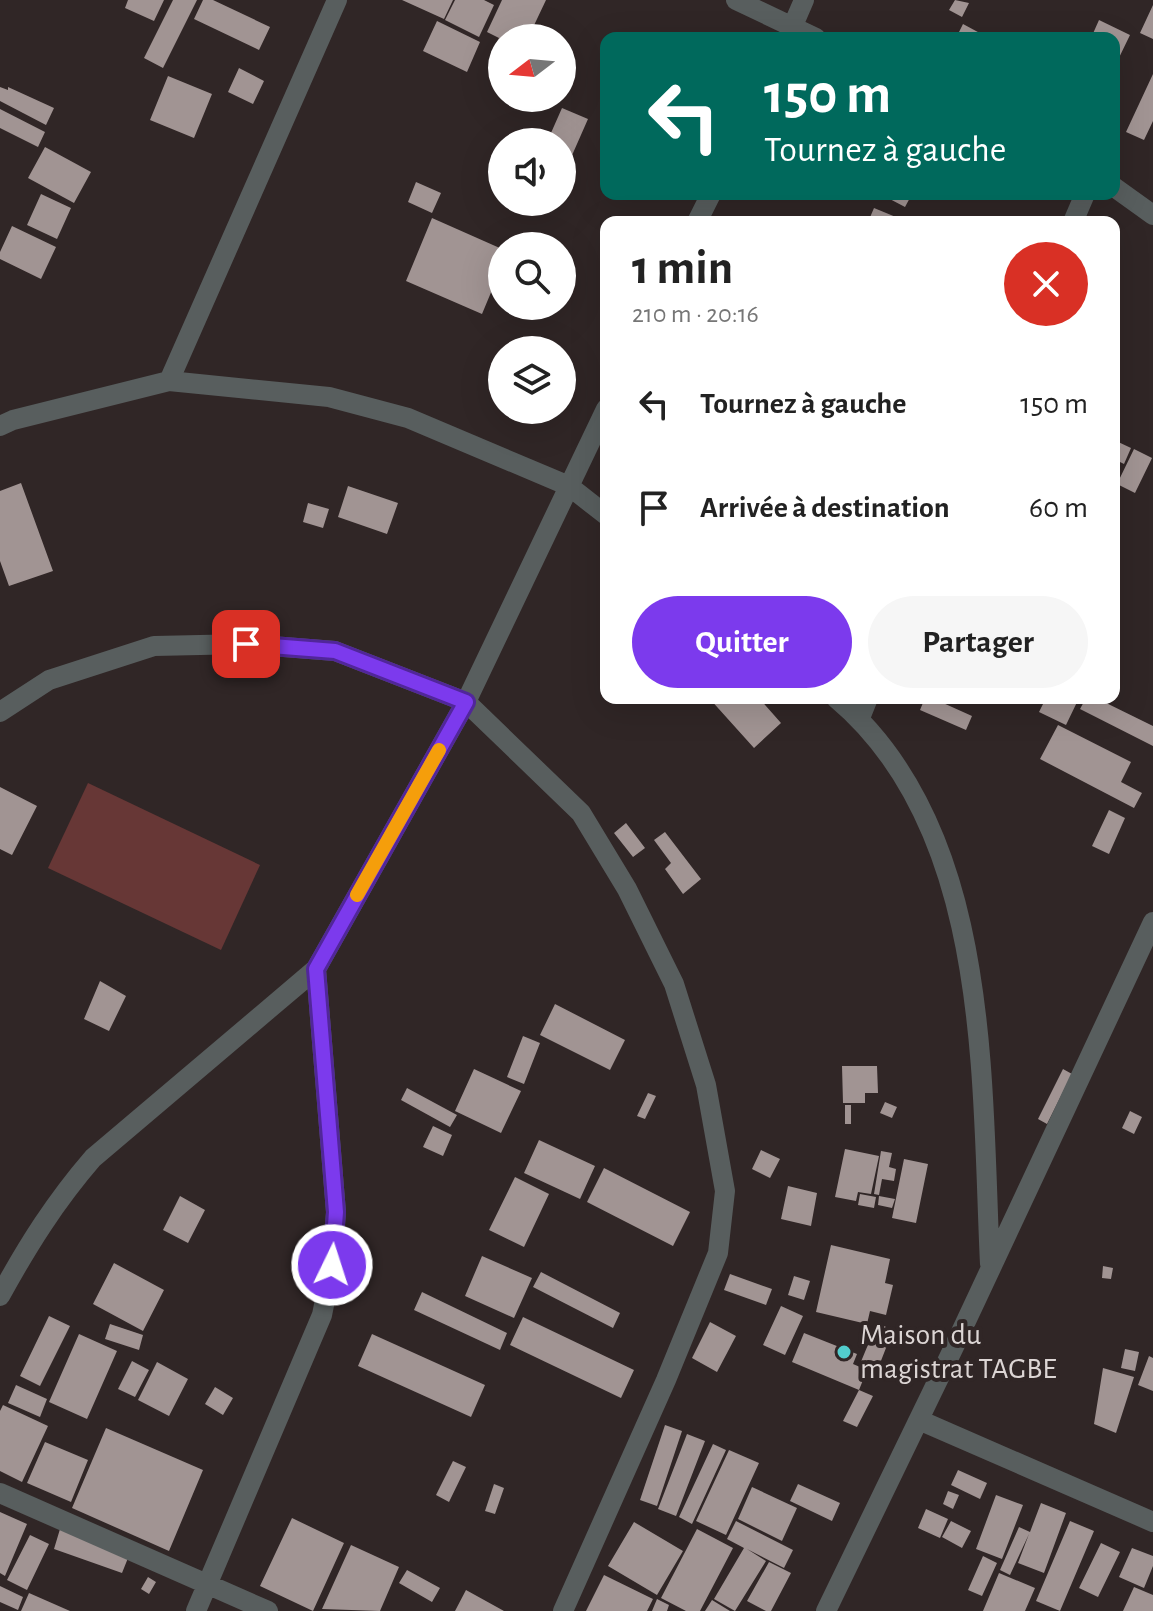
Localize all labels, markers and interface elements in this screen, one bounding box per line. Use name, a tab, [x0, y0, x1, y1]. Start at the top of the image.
north arrow	[488, 24, 576, 112]
map controls	[488, 24, 576, 424]
icon: left	[632, 64, 736, 168]
text: 150 m	[764, 67, 891, 123]
button: sound	[488, 128, 576, 216]
text: Tournez à gauche	[764, 132, 1006, 168]
button: search	[488, 232, 576, 320]
button: close	[1004, 242, 1088, 326]
text: 1 min	[632, 245, 733, 293]
text: 210 m · 20:16	[632, 301, 759, 327]
button: layers	[488, 336, 576, 424]
icon: left	[632, 382, 676, 426]
text: Tournez à gauche	[700, 389, 907, 419]
text: 150 m	[1020, 389, 1088, 419]
icon: arrive	[632, 486, 676, 530]
text: Arrivée à destination	[700, 493, 950, 523]
text: 60 m	[1029, 493, 1088, 523]
button: Quitter	[632, 596, 852, 688]
button: Partager	[868, 596, 1088, 688]
pin	[212, 610, 280, 678]
icon: arrive	[224, 622, 268, 666]
position arrow	[290, 1223, 374, 1307]
place label: Maison du magistrat TAGBE	[860, 1320, 1057, 1384]
marker: Maison du magistrat TAGBE	[835, 1343, 853, 1361]

